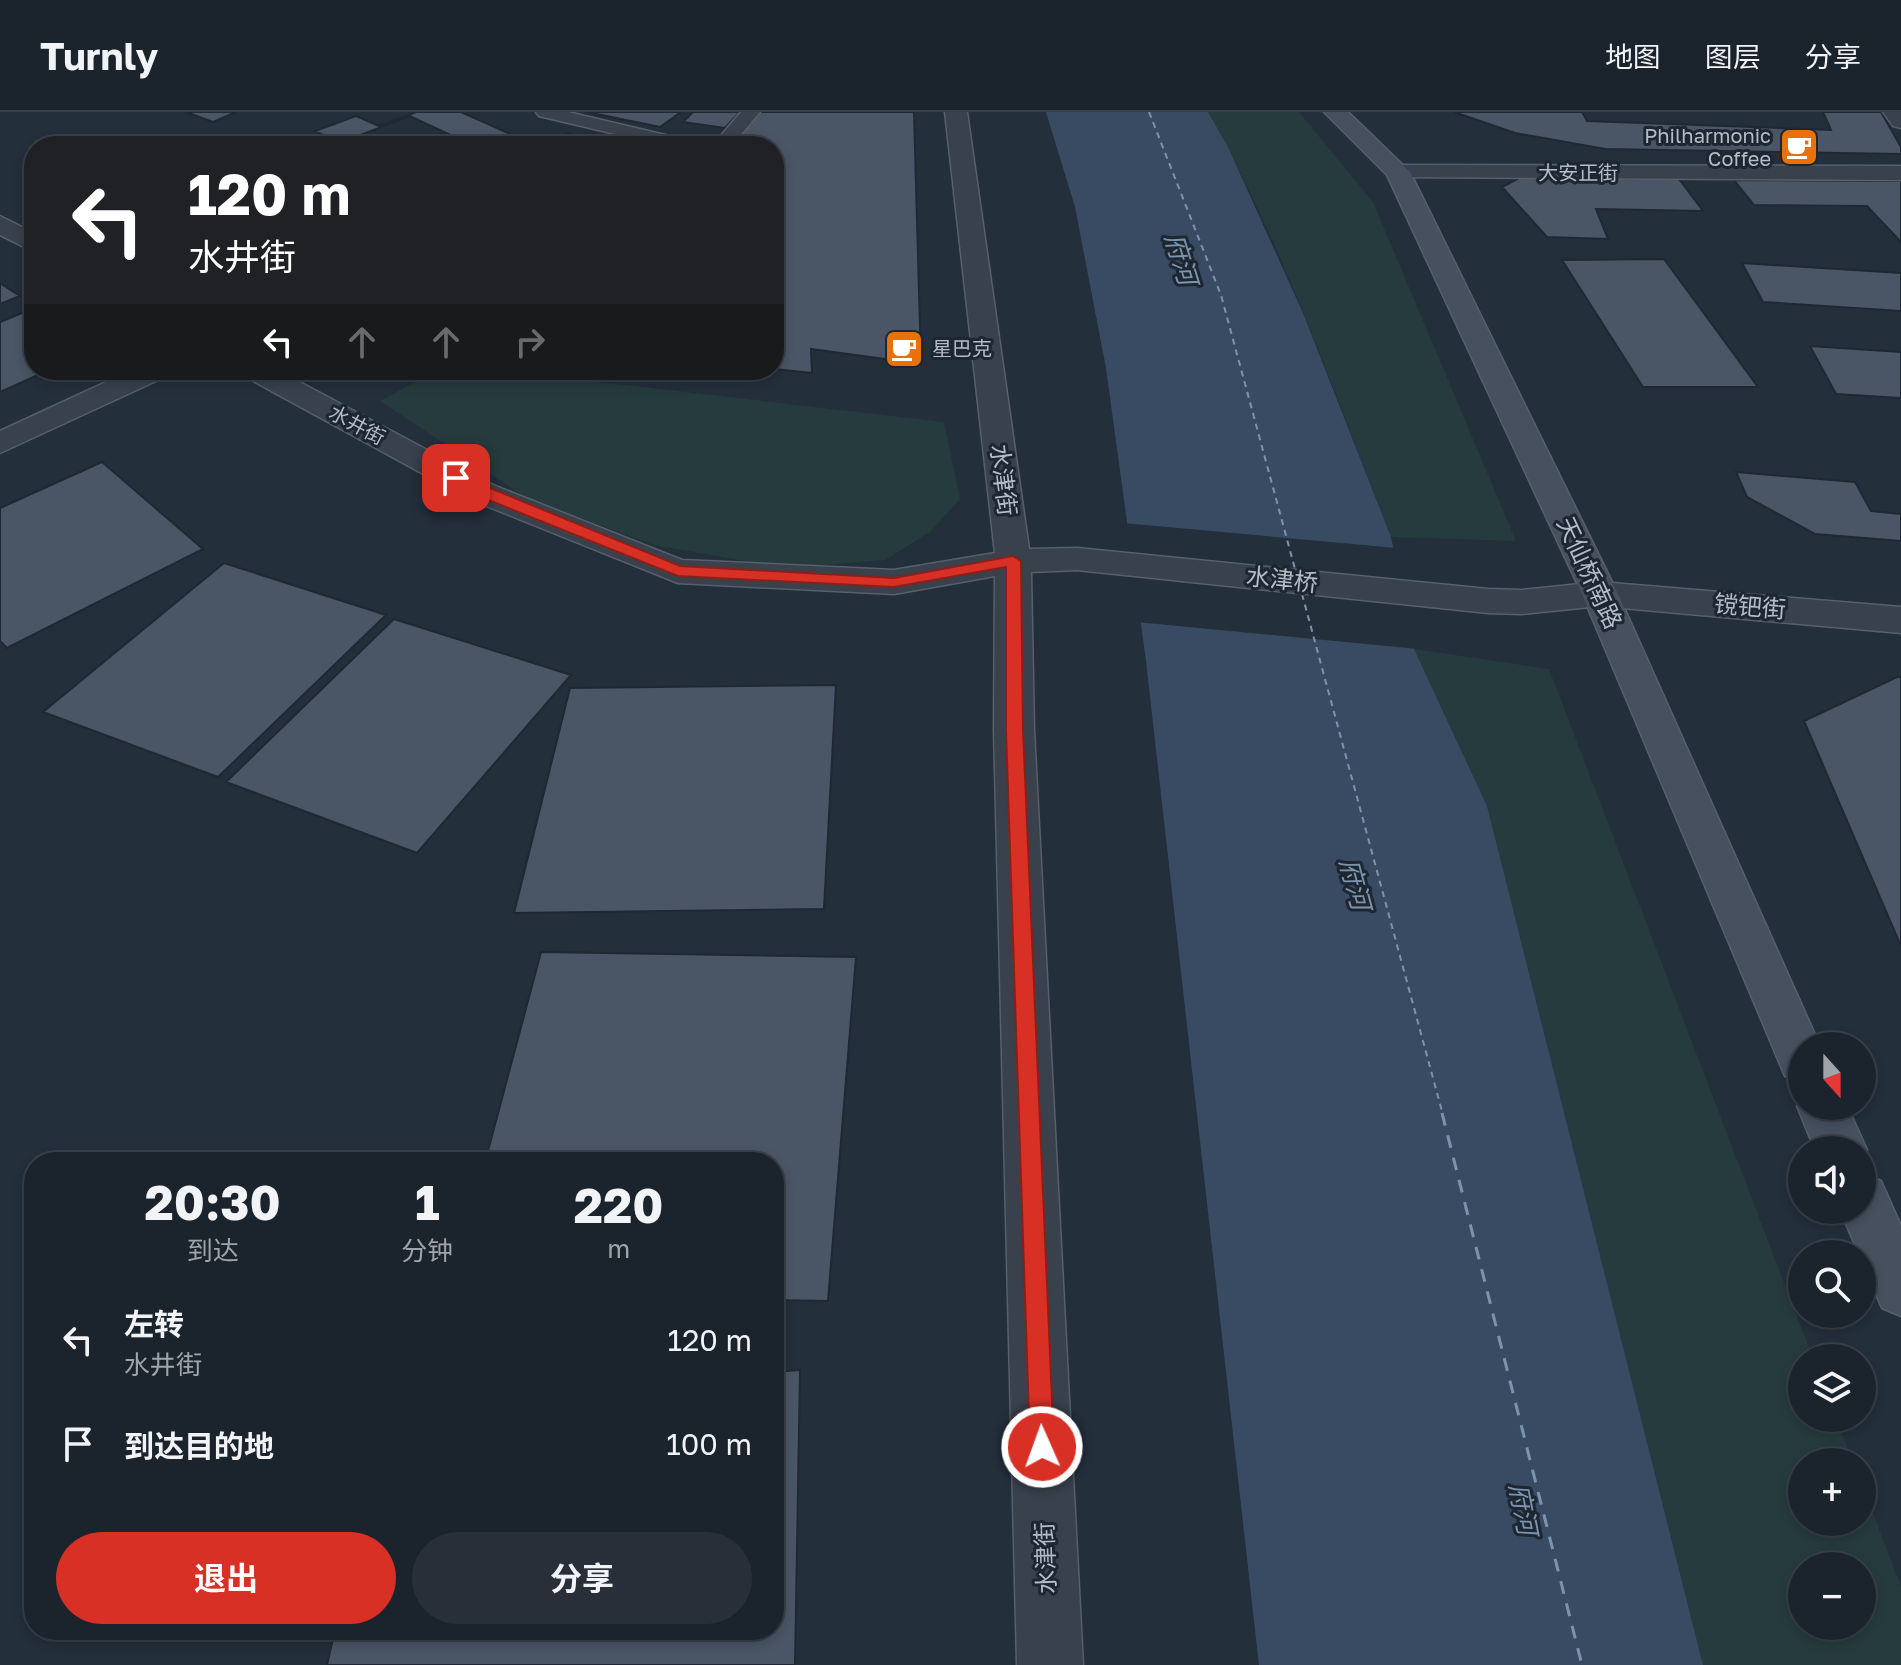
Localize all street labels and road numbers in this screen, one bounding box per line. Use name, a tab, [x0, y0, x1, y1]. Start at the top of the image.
street label: 大安正街	[1538, 160, 1618, 184]
street label: 水井街	[325, 399, 390, 449]
street label: 水津街	[986, 442, 1023, 517]
street label: 天仙桥南路	[1552, 512, 1629, 633]
street label: 水津桥	[1245, 560, 1319, 597]
street label: 镋钯街	[1713, 588, 1787, 623]
street label: 水津街	[1029, 1522, 1060, 1595]

